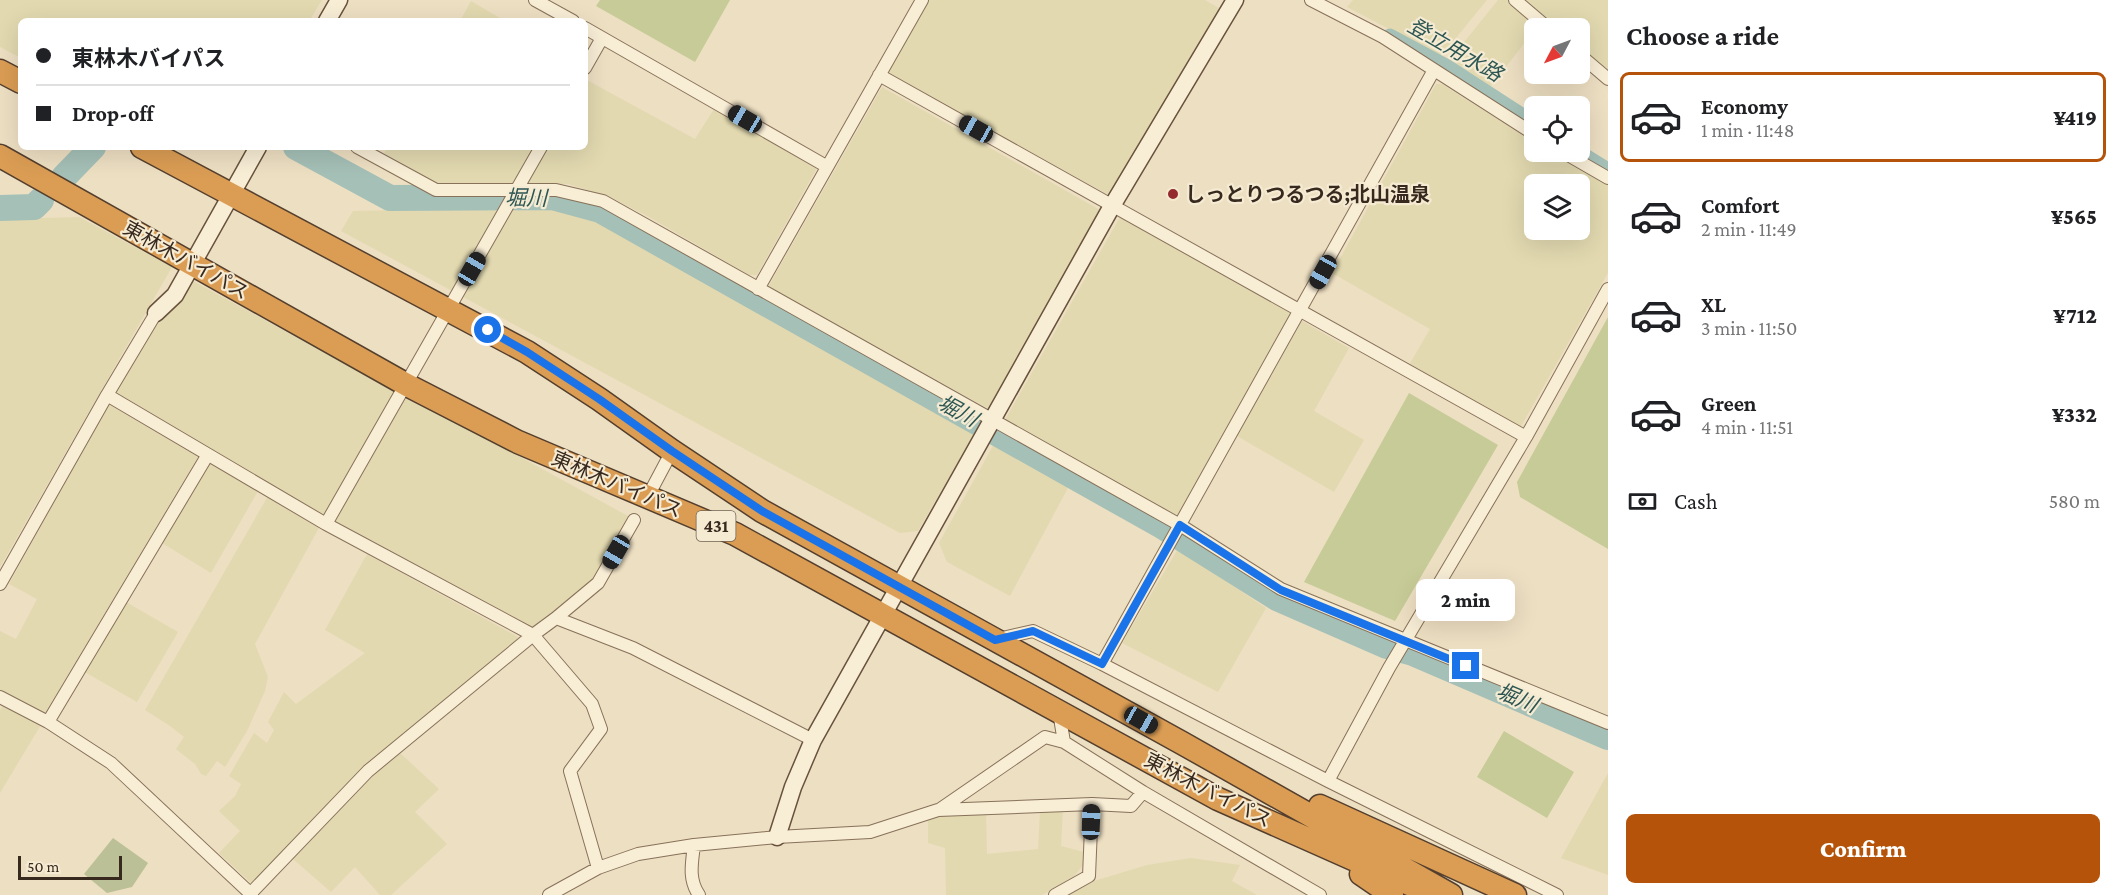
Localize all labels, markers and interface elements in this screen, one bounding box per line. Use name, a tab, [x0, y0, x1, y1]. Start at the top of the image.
water label: 登立用水路	[1404, 13, 1508, 88]
north arrow	[1524, 18, 1590, 84]
map controls	[1524, 18, 1590, 240]
text: Choose a ride	[1626, 21, 1779, 51]
text: 東林木バイパス	[72, 46, 226, 71]
icon: car	[1629, 90, 1683, 144]
text: Economy	[1701, 94, 1788, 119]
button: locate	[1524, 96, 1590, 162]
text: Drop-off	[72, 101, 154, 126]
car	[725, 102, 765, 136]
text: ¥419	[2053, 105, 2097, 130]
car	[956, 112, 996, 146]
text: 1 min · 11:48	[1701, 119, 1795, 141]
button: layers	[1524, 174, 1590, 240]
place label: しっとりつるつる;北山温泉	[1185, 183, 1430, 206]
water label: 堀川	[505, 186, 549, 210]
marker: しっとりつるつる;北山温泉	[1166, 187, 1180, 201]
icon: car	[1629, 189, 1683, 243]
text: Comfort	[1701, 193, 1779, 218]
text: ¥565	[2051, 204, 2097, 229]
street label: 東林木バイパス	[120, 217, 252, 303]
text: 2 min · 11:49	[1701, 218, 1797, 240]
car	[455, 249, 489, 289]
car	[1306, 252, 1340, 292]
icon: car	[1629, 288, 1683, 342]
text: XL	[1701, 292, 1726, 317]
text: ¥712	[2053, 303, 2097, 328]
route start	[474, 316, 501, 343]
text: 3 min · 11:50	[1701, 317, 1797, 339]
icon: car	[1629, 387, 1683, 441]
water label: 堀川	[934, 390, 984, 433]
text: Green	[1701, 391, 1757, 416]
text: ¥332	[2052, 402, 2097, 427]
text: 4 min · 11:51	[1701, 416, 1793, 438]
street label: 東林木バイパス	[548, 447, 686, 521]
icon: cash	[1626, 485, 1659, 518]
text: Cash	[1674, 489, 1718, 514]
text: 580 m	[2049, 490, 2100, 512]
road number: 431	[696, 511, 736, 541]
car	[599, 532, 633, 572]
callout: 2 min	[1416, 579, 1516, 621]
text: 2 min	[1441, 589, 1490, 611]
route end	[1452, 652, 1479, 679]
water label: 堀川	[1493, 679, 1543, 718]
car	[1121, 703, 1161, 737]
street label: 東林木バイパス	[1141, 749, 1275, 831]
car	[1081, 804, 1101, 840]
button: Confirm	[1626, 814, 2100, 883]
scale bar	[18, 853, 122, 880]
text: 50 m	[27, 858, 59, 875]

